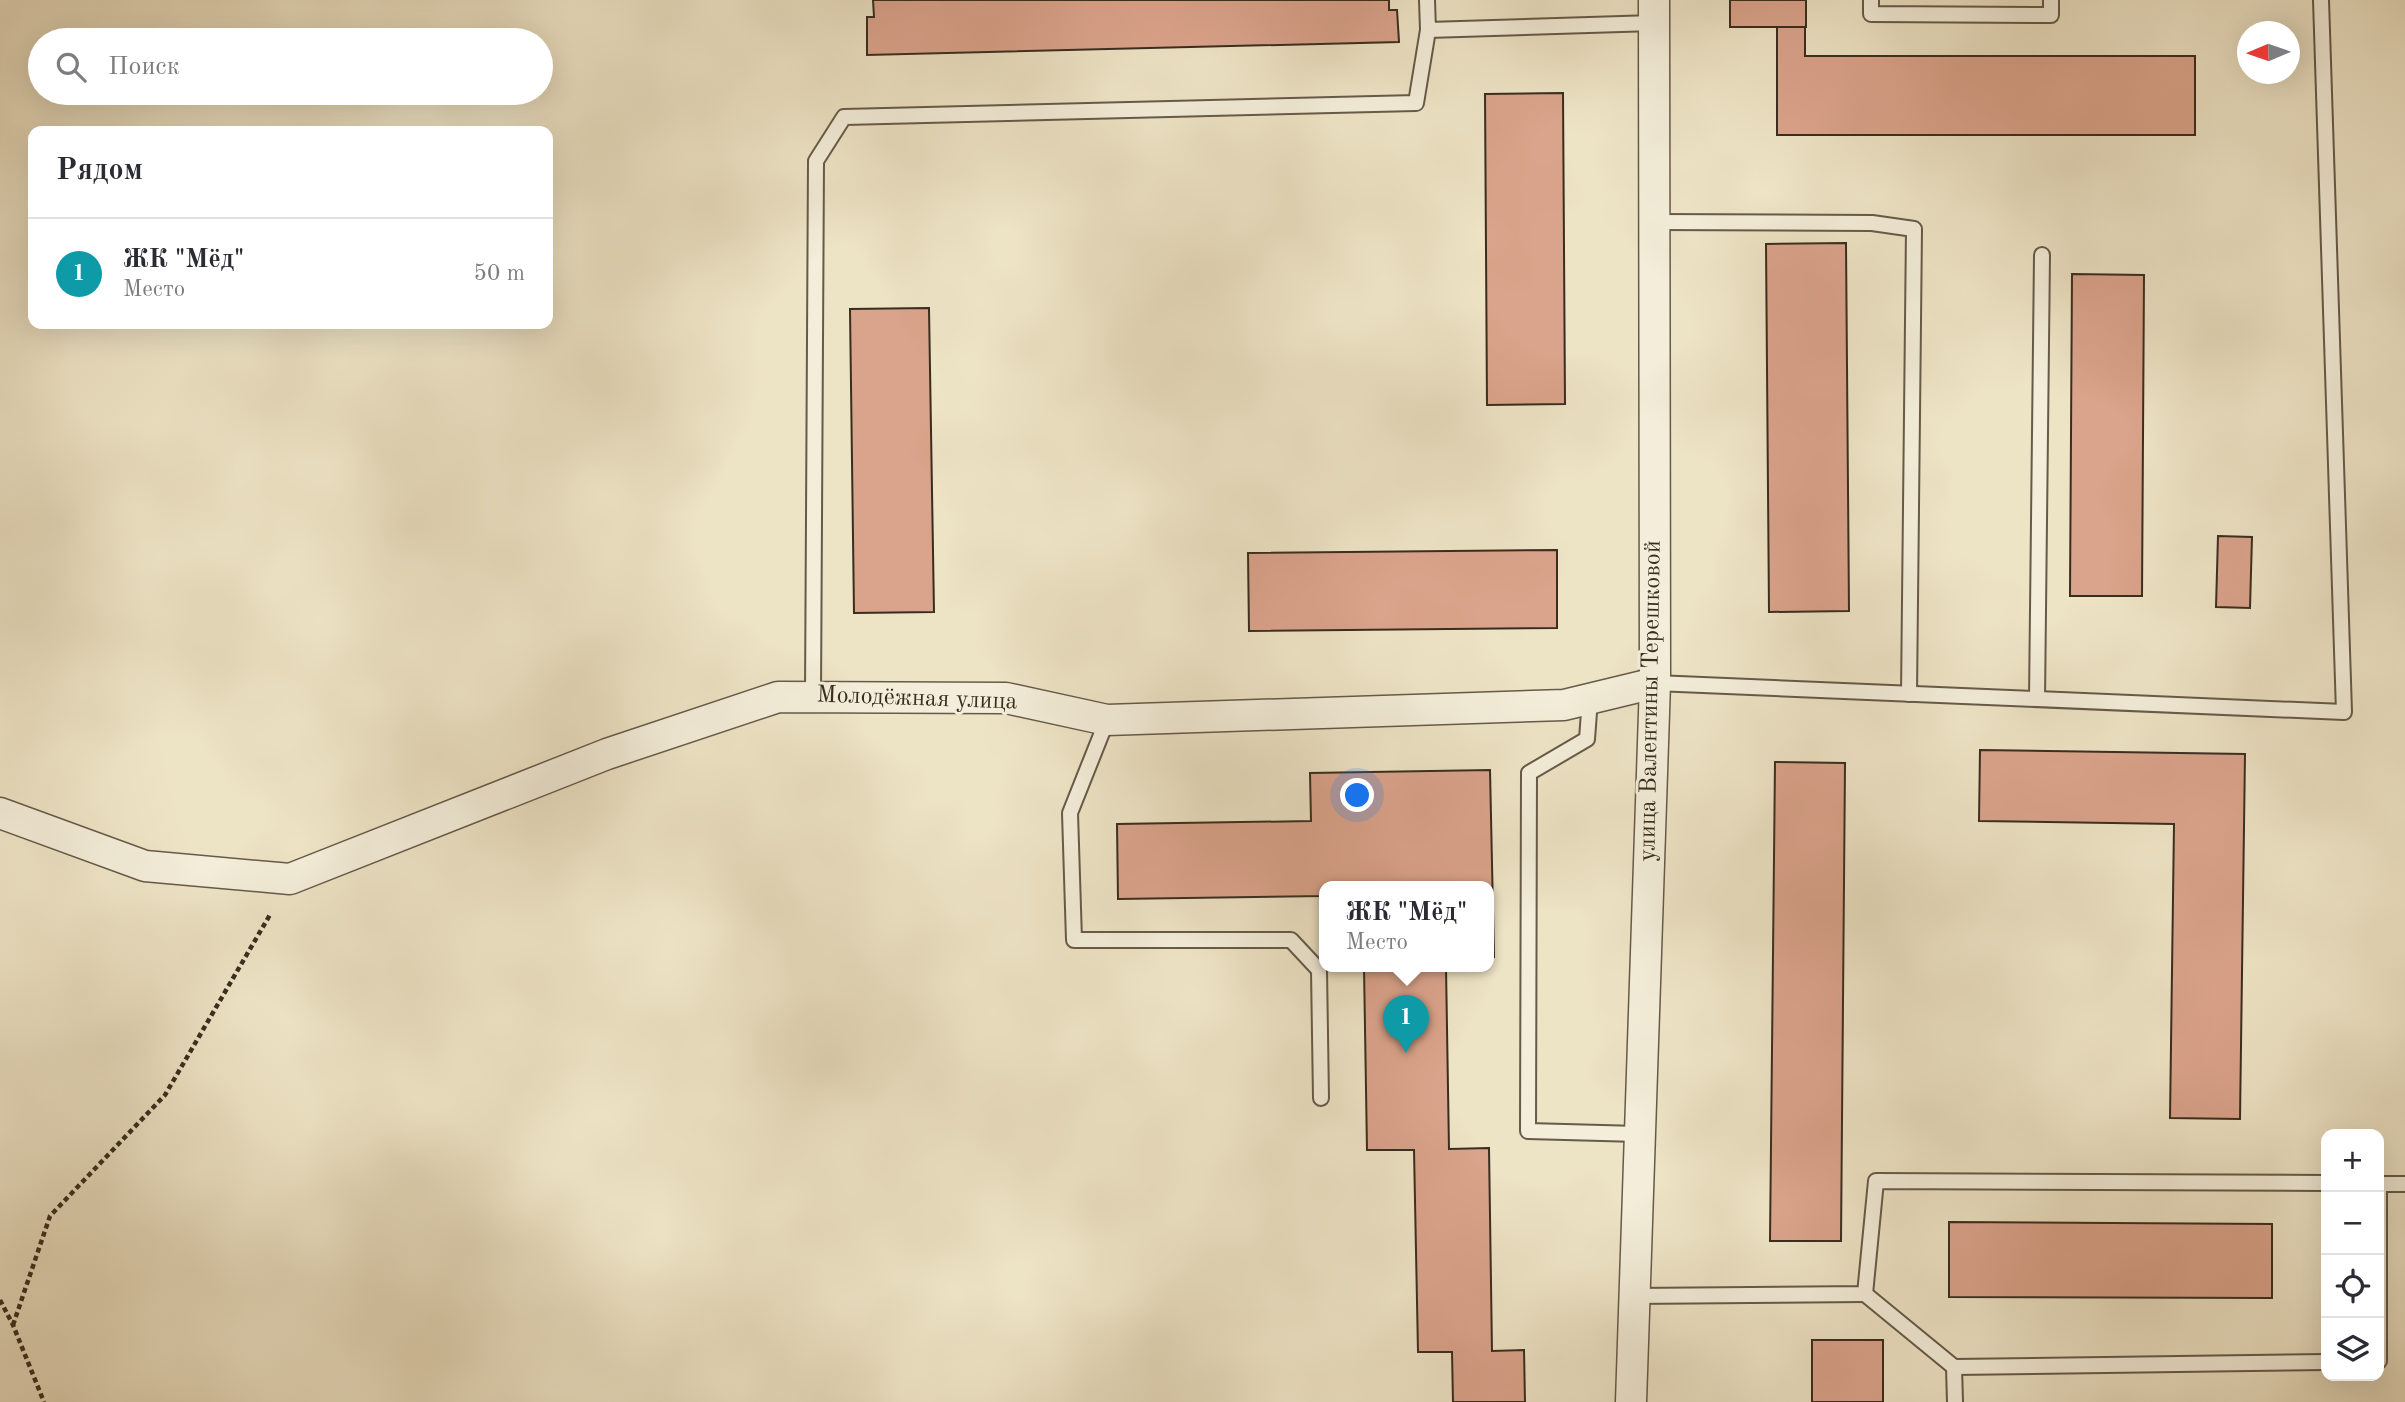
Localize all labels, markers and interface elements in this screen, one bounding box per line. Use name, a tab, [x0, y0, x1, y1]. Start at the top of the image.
north arrow	[2237, 21, 2300, 84]
search box	[28, 28, 553, 105]
icon: search	[52, 48, 90, 86]
text: Поиск	[108, 54, 180, 80]
text: Рядом	[56, 156, 143, 186]
text: ЖК "Мёд"	[123, 247, 244, 273]
text: 1	[72, 262, 86, 285]
text: 50 m	[474, 262, 525, 285]
text: Место	[123, 278, 185, 301]
street label: улица Валентины Терешковой	[1636, 540, 1666, 862]
street label: Молодёжная улица	[816, 684, 1018, 715]
your location	[1340, 778, 1374, 812]
popup	[1319, 881, 1494, 972]
text: ЖК "Мёд"	[1346, 900, 1467, 926]
text: Место	[1346, 931, 1408, 954]
pin: 1	[1383, 995, 1429, 1053]
map controls	[2321, 1129, 2384, 1381]
button: +	[2321, 1129, 2384, 1192]
button: −	[2321, 1192, 2384, 1255]
button: locate	[2321, 1255, 2384, 1318]
button: layers	[2321, 1318, 2384, 1381]

